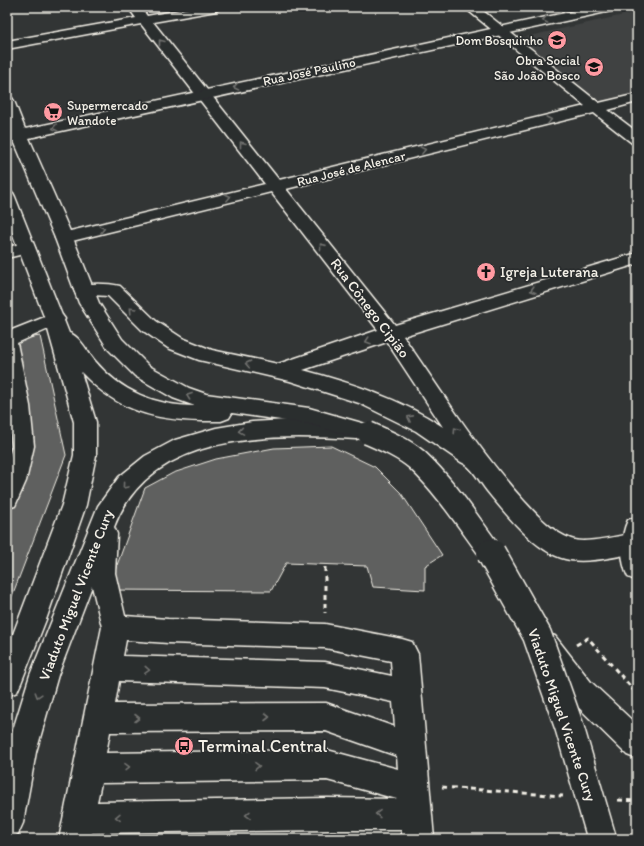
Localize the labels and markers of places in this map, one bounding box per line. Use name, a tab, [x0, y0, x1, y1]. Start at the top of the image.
school or university icon: Dom Bosquinho	[546, 29, 568, 51]
place label: Dom Bosquinho	[455, 33, 543, 48]
place label: Obra Social São João Bosco	[494, 53, 580, 83]
school or university icon: Obra Social São João Bosco	[583, 56, 605, 78]
place label: Supermercado Wandote	[67, 98, 149, 128]
supermarket icon: Supermercado Wandote	[42, 101, 64, 123]
church icon: Igreja Luterana	[475, 261, 497, 283]
place label: Igreja Luterana	[500, 263, 599, 281]
bus stop icon: Terminal Central	[173, 735, 195, 757]
place label: Terminal Central	[198, 735, 327, 757]

